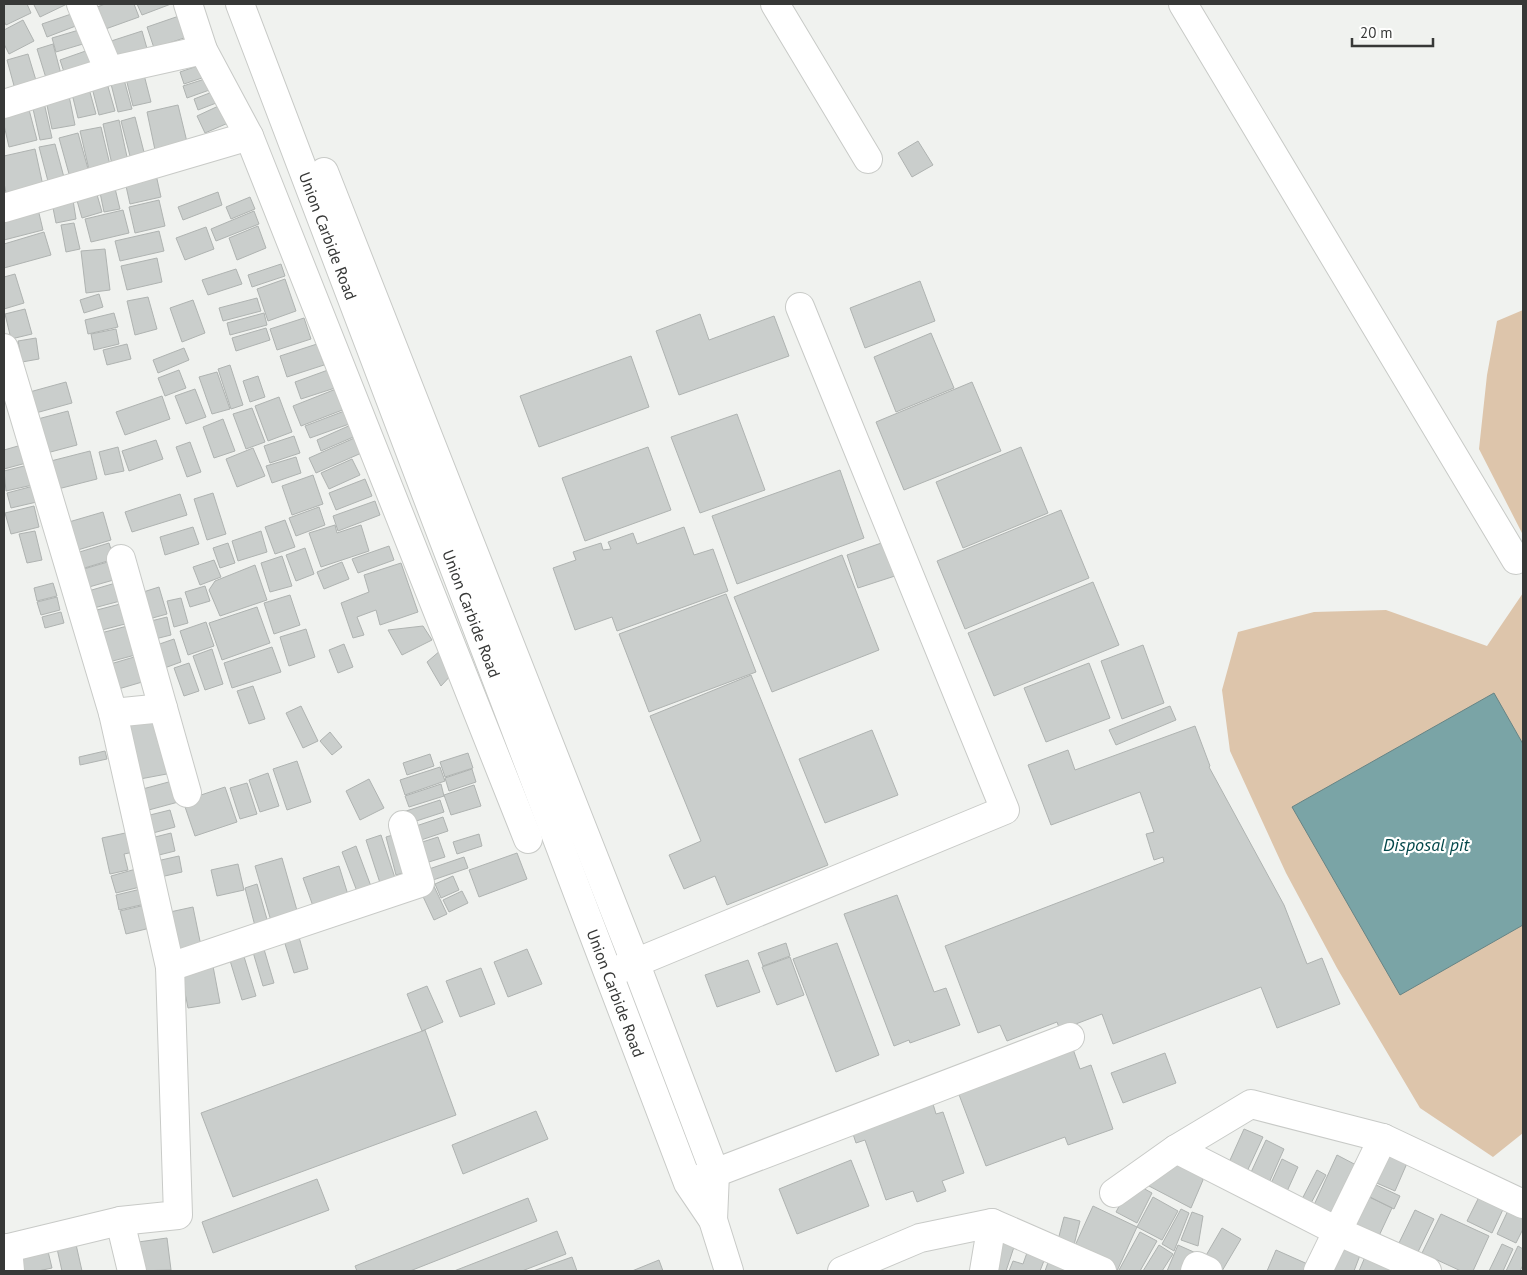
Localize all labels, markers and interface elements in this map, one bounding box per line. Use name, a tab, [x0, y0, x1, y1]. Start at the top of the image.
scale bar	[1352, 15, 1433, 47]
text: 20 m	[1360, 23, 1393, 42]
street label: Union Carbide Road	[295, 169, 361, 303]
street label: Union Carbide Road	[438, 547, 505, 680]
water label: Disposal pit	[1383, 833, 1470, 856]
street label: Union Carbide Road	[582, 926, 649, 1060]

